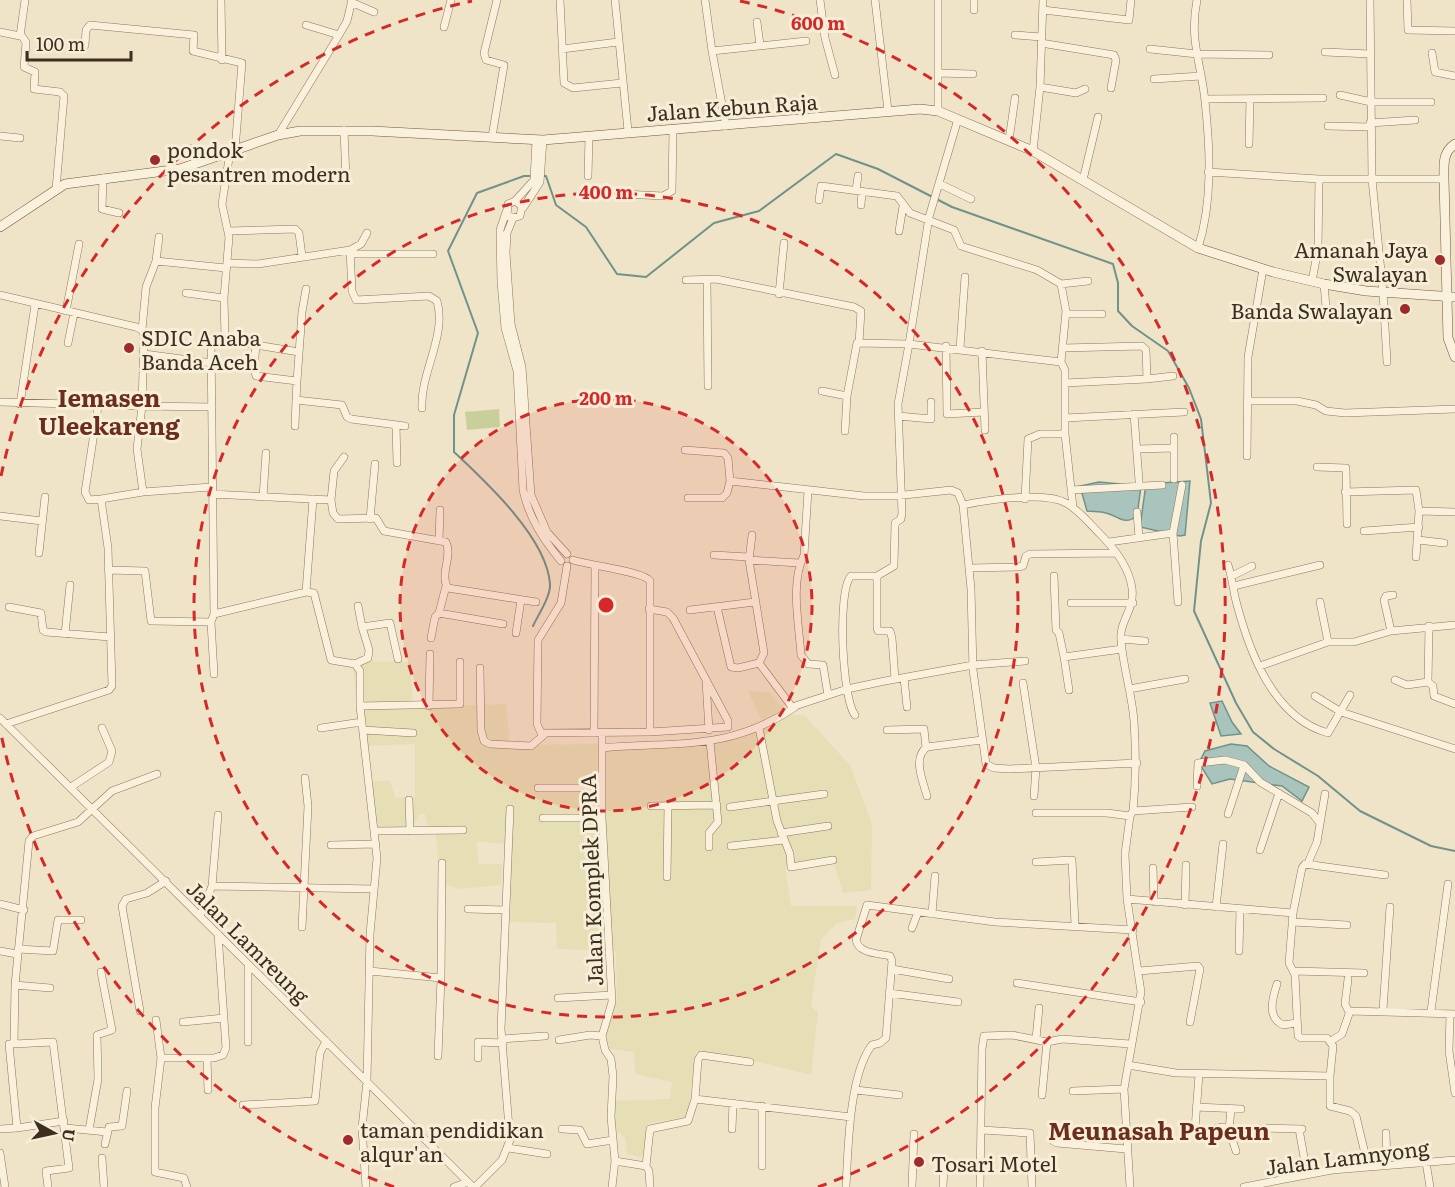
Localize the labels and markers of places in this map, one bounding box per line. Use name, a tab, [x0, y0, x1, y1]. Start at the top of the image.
place label: pondok pesantren modern	[167, 133, 351, 188]
marker: pondok pesantren modern	[148, 153, 162, 167]
place label: Amanah Jaya Swalayan	[1294, 233, 1429, 288]
marker: Amanah Jaya Swalayan	[1433, 253, 1447, 267]
place label: Banda Swalayan	[1230, 294, 1393, 325]
marker: Banda Swalayan	[1398, 302, 1412, 316]
place label: SDIC Anaba Banda Aceh	[141, 321, 261, 376]
marker: SDIC Anaba Banda Aceh	[122, 341, 136, 355]
centre of rings	[596, 595, 616, 615]
place label: taman pendidikan alqur'an	[360, 1113, 544, 1168]
marker: taman pendidikan alqur'an	[341, 1133, 355, 1147]
place label: Tosari Motel	[931, 1147, 1057, 1178]
marker: Tosari Motel	[912, 1155, 926, 1169]

